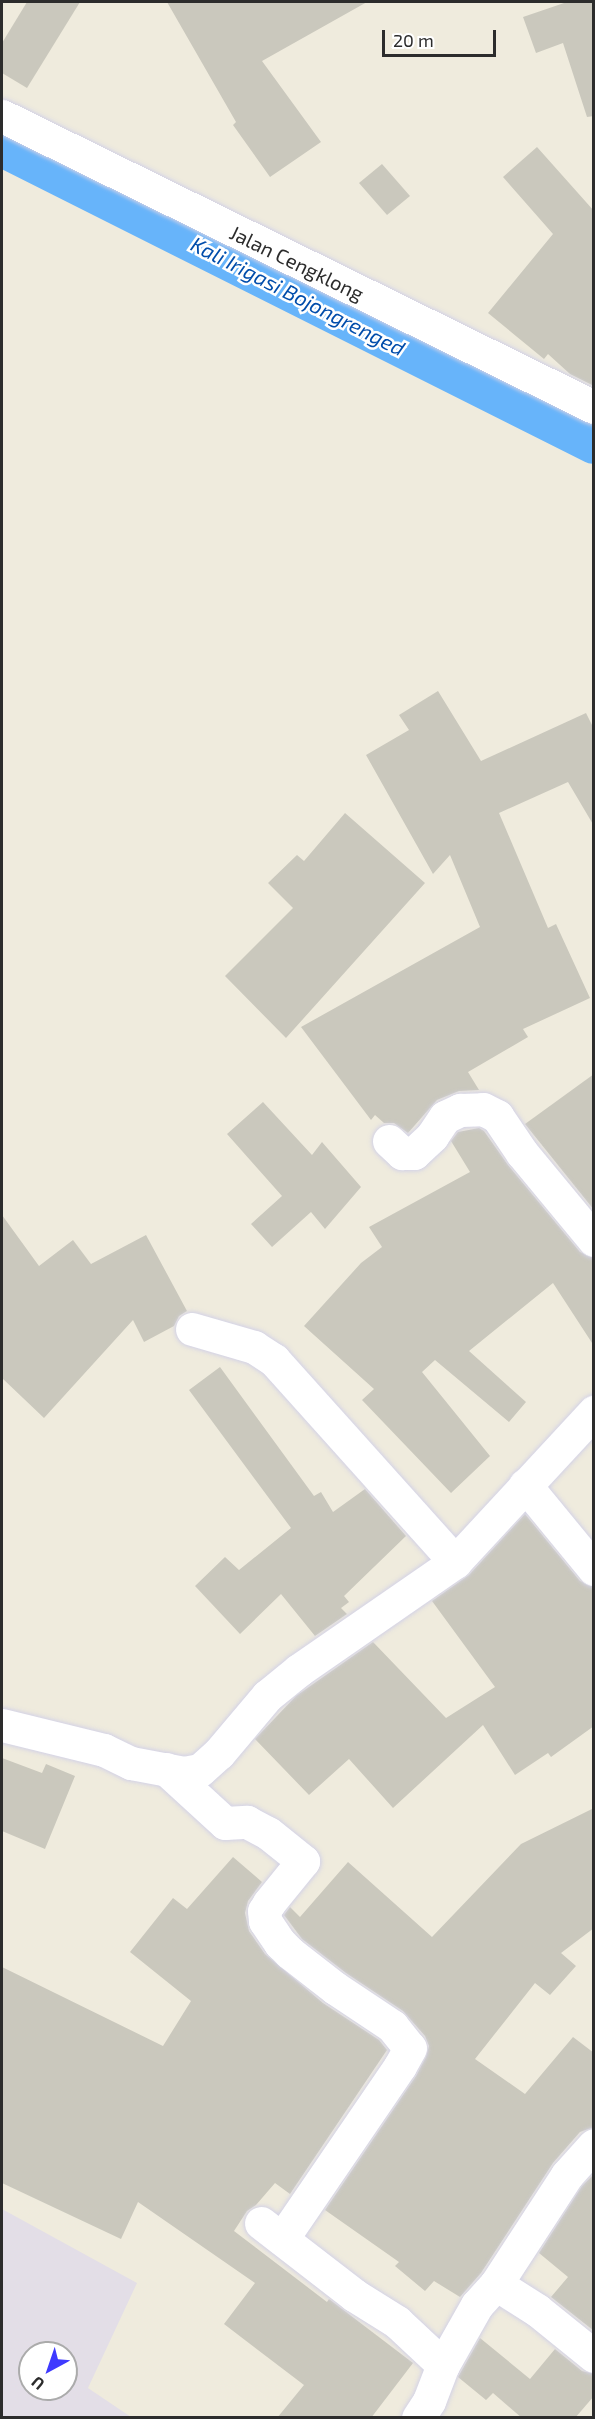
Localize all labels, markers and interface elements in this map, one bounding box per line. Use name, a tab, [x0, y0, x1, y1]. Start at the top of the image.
scale bar	[385, 18, 499, 56]
text: 20 m	[393, 29, 434, 51]
street label: Jalan Cengklong	[226, 220, 368, 306]
water label: Kali Irigasi Bojongrenged	[187, 231, 409, 361]
north arrow	[18, 2341, 78, 2401]
text: U	[27, 2373, 48, 2394]

